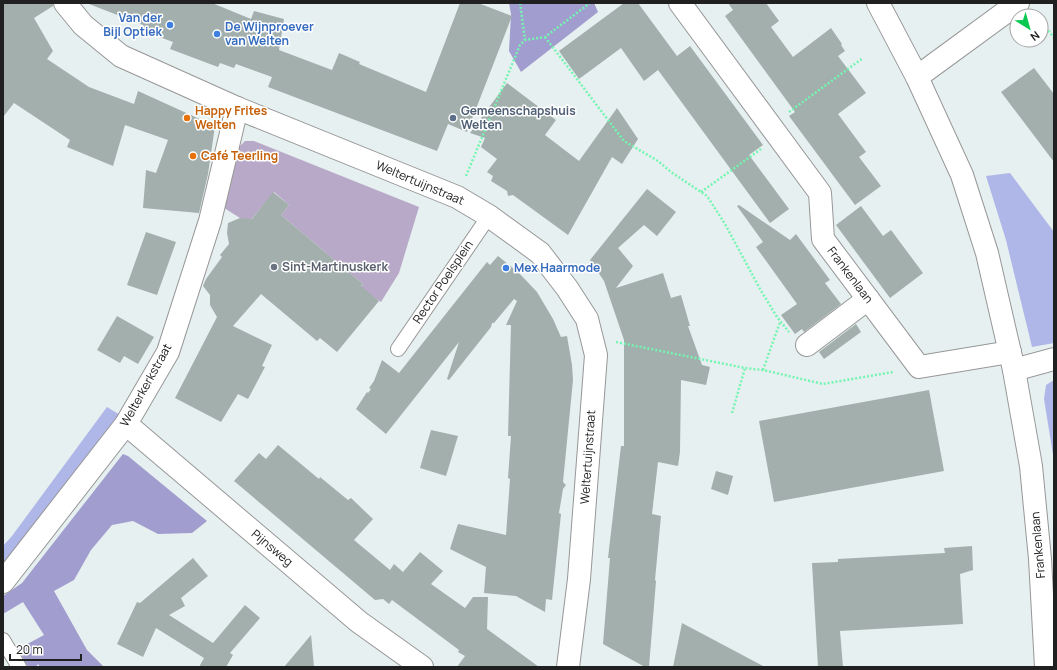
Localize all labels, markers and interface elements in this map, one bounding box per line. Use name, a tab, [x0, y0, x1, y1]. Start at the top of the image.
north arrow	[1009, 8, 1049, 48]
place label: Van der Bijl Optiek	[103, 9, 163, 40]
place label: De Wijnproever van Welten	[225, 18, 314, 49]
marker: Van der Bijl Optiek	[165, 20, 175, 30]
text: N	[1028, 28, 1043, 45]
marker: De Wijnproever van Welten	[212, 29, 222, 39]
place label: Happy Frites Welten	[195, 102, 268, 133]
place label: Gemeenschapshuis Welten	[461, 102, 576, 133]
marker: Happy Frites Welten	[182, 113, 192, 123]
marker: Gemeenschapshuis Welten	[448, 113, 458, 123]
place label: Café Teerling	[201, 147, 278, 164]
marker: Café Teerling	[188, 151, 198, 161]
street label: Weltertuijnstraat	[373, 156, 467, 209]
street label: Rector Poelsplein	[408, 237, 477, 327]
street label: Frankenlaan	[823, 243, 877, 307]
place label: Sint-Martinuskerk	[282, 258, 388, 275]
place label: Mex Haarmode	[514, 259, 600, 276]
marker: Sint-Martinuskerk	[269, 262, 279, 272]
marker: Mex Haarmode	[501, 263, 511, 273]
street label: Welterkerkstraat	[116, 340, 176, 429]
street label: Weltertuijnstraat	[576, 409, 599, 505]
street label: Frankenlaan	[1026, 511, 1049, 579]
street label: Pijnsweg	[248, 525, 297, 570]
scale bar	[10, 636, 81, 662]
text: 20 m	[16, 641, 43, 658]

